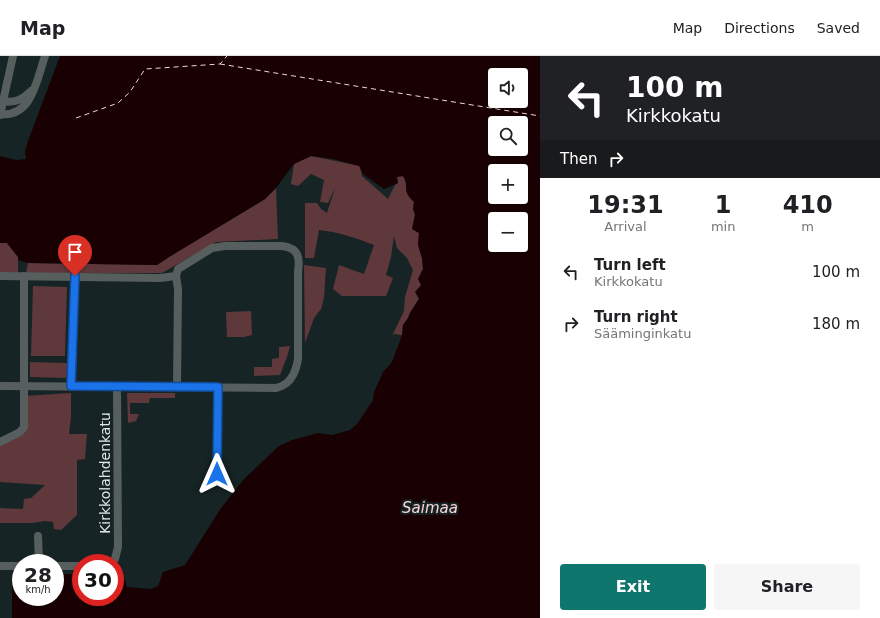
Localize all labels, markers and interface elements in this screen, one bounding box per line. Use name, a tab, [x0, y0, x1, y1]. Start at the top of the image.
text: Map	[20, 17, 65, 39]
text: Map	[673, 20, 702, 36]
text: Directions	[724, 20, 795, 36]
text: Saved	[817, 20, 860, 36]
map controls	[488, 68, 528, 252]
button: sound	[488, 68, 528, 108]
text: 100 m	[626, 71, 723, 104]
icon: left	[560, 72, 612, 124]
text: Kirkkokatu	[626, 105, 721, 126]
button: search	[488, 116, 528, 156]
icon: right	[605, 148, 627, 170]
text: Then	[560, 150, 597, 168]
button: +	[488, 164, 528, 204]
text: 19:31	[587, 191, 664, 219]
text: 1	[715, 191, 731, 219]
text: 410	[783, 191, 833, 219]
button: −	[488, 212, 528, 252]
text: Arrival	[604, 219, 647, 234]
text: min	[711, 219, 735, 234]
text: m	[801, 219, 814, 234]
pin	[58, 235, 92, 276]
icon: arrive	[64, 241, 86, 263]
text: Turn left	[594, 256, 666, 274]
icon: left	[560, 261, 582, 283]
text: 100 m	[812, 263, 860, 281]
text: Kirkkokatu	[594, 274, 663, 289]
text: Turn right	[594, 308, 678, 326]
icon: right	[560, 313, 582, 335]
text: 180 m	[812, 315, 860, 333]
text: Sääminginkatu	[594, 326, 691, 341]
street label: Kirkkolahdenkatu	[97, 412, 113, 534]
position arrow	[196, 453, 238, 495]
water label: Saimaa	[402, 499, 458, 517]
speed limit sign: 30	[72, 554, 124, 606]
text: 28	[24, 563, 52, 587]
button: Exit	[560, 564, 706, 610]
button: Share	[714, 564, 860, 610]
text: km/h	[25, 584, 51, 595]

